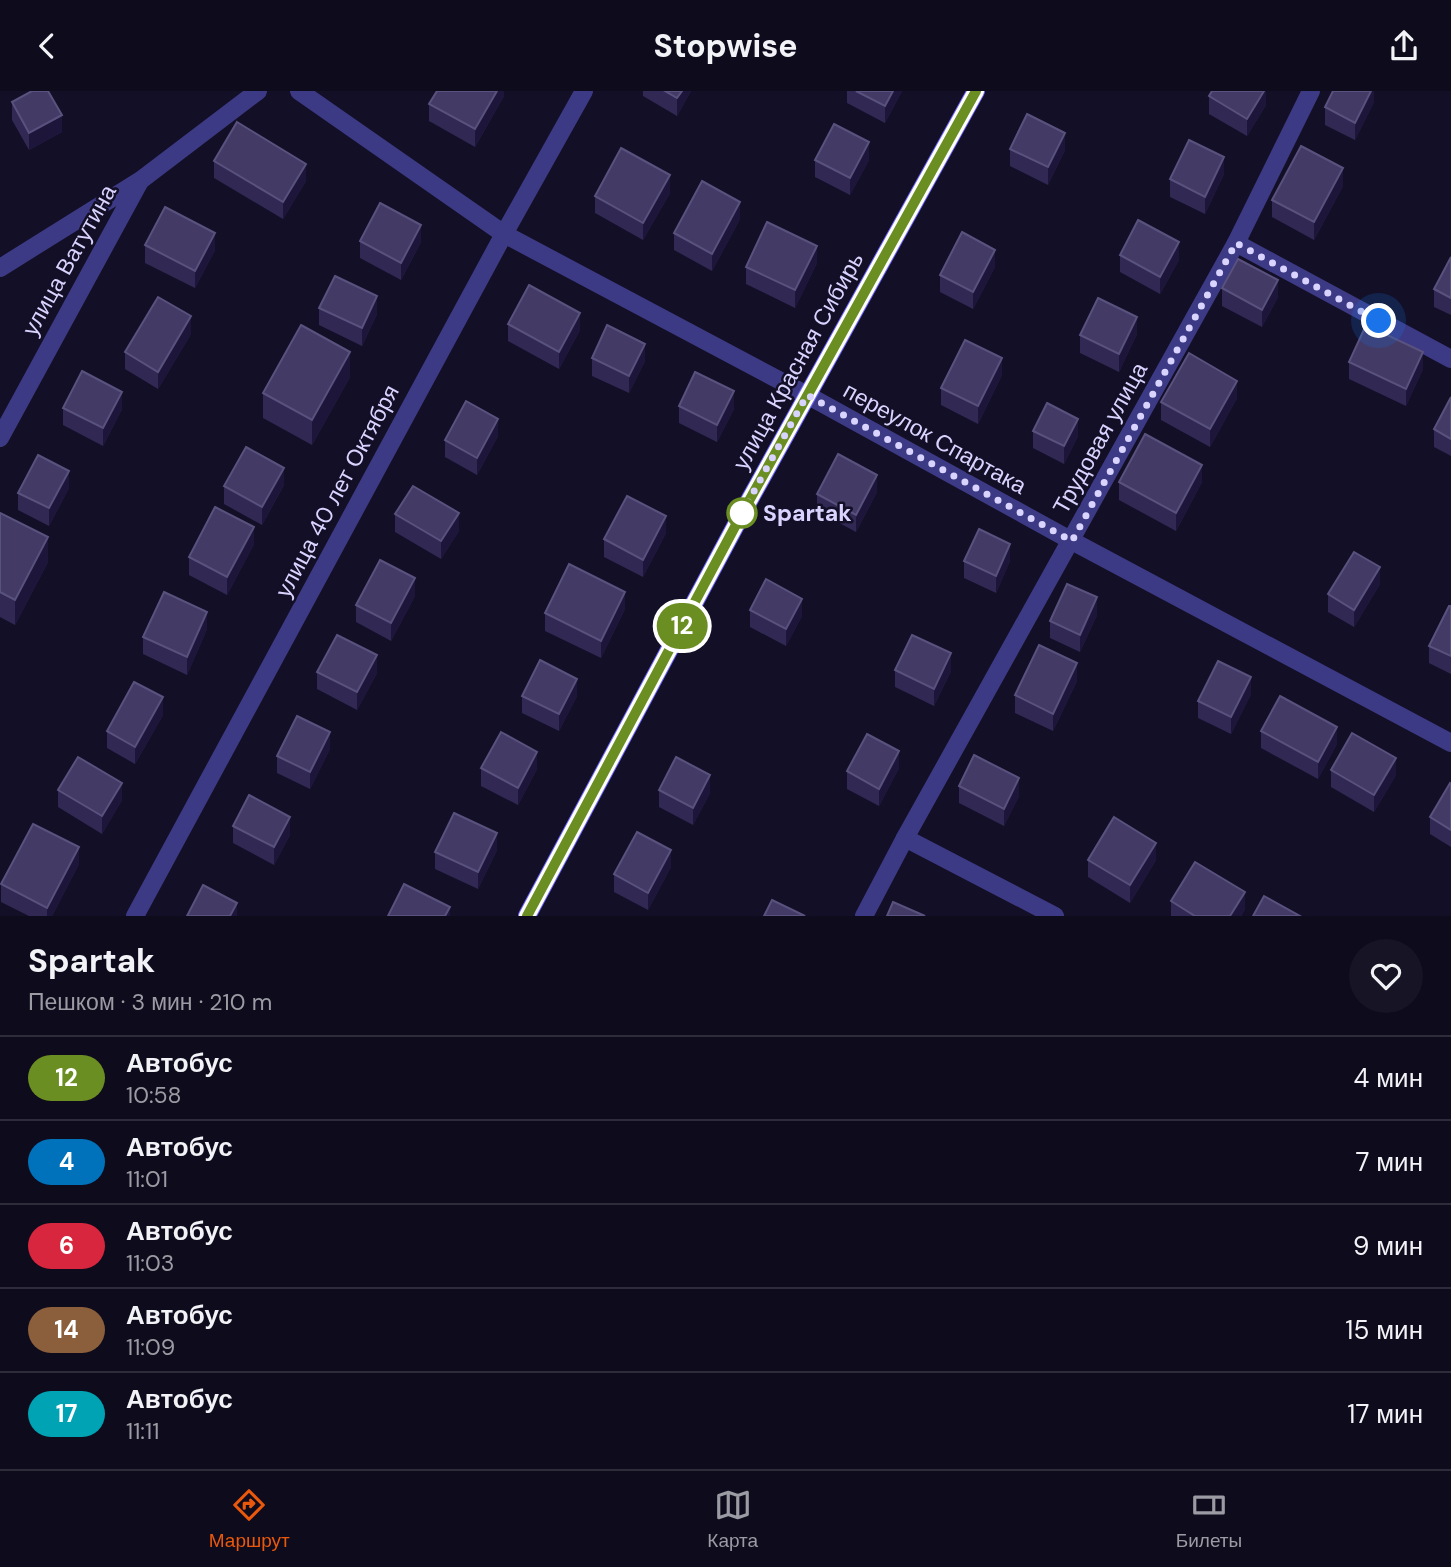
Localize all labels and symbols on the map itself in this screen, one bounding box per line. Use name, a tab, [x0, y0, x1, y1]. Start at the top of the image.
street label: улица Ватутина	[15, 179, 123, 341]
street label: улица Красная Сибирь	[726, 247, 870, 475]
your location	[1361, 303, 1396, 338]
street label: Трудовая улица	[1046, 357, 1154, 519]
street label: переулок Спартака	[838, 375, 1032, 501]
street label: улица 40 лет Октября	[268, 379, 406, 603]
marker: Spartak	[727, 498, 757, 528]
place label: Spartak	[763, 498, 852, 528]
line badge: 12	[650, 603, 714, 649]

